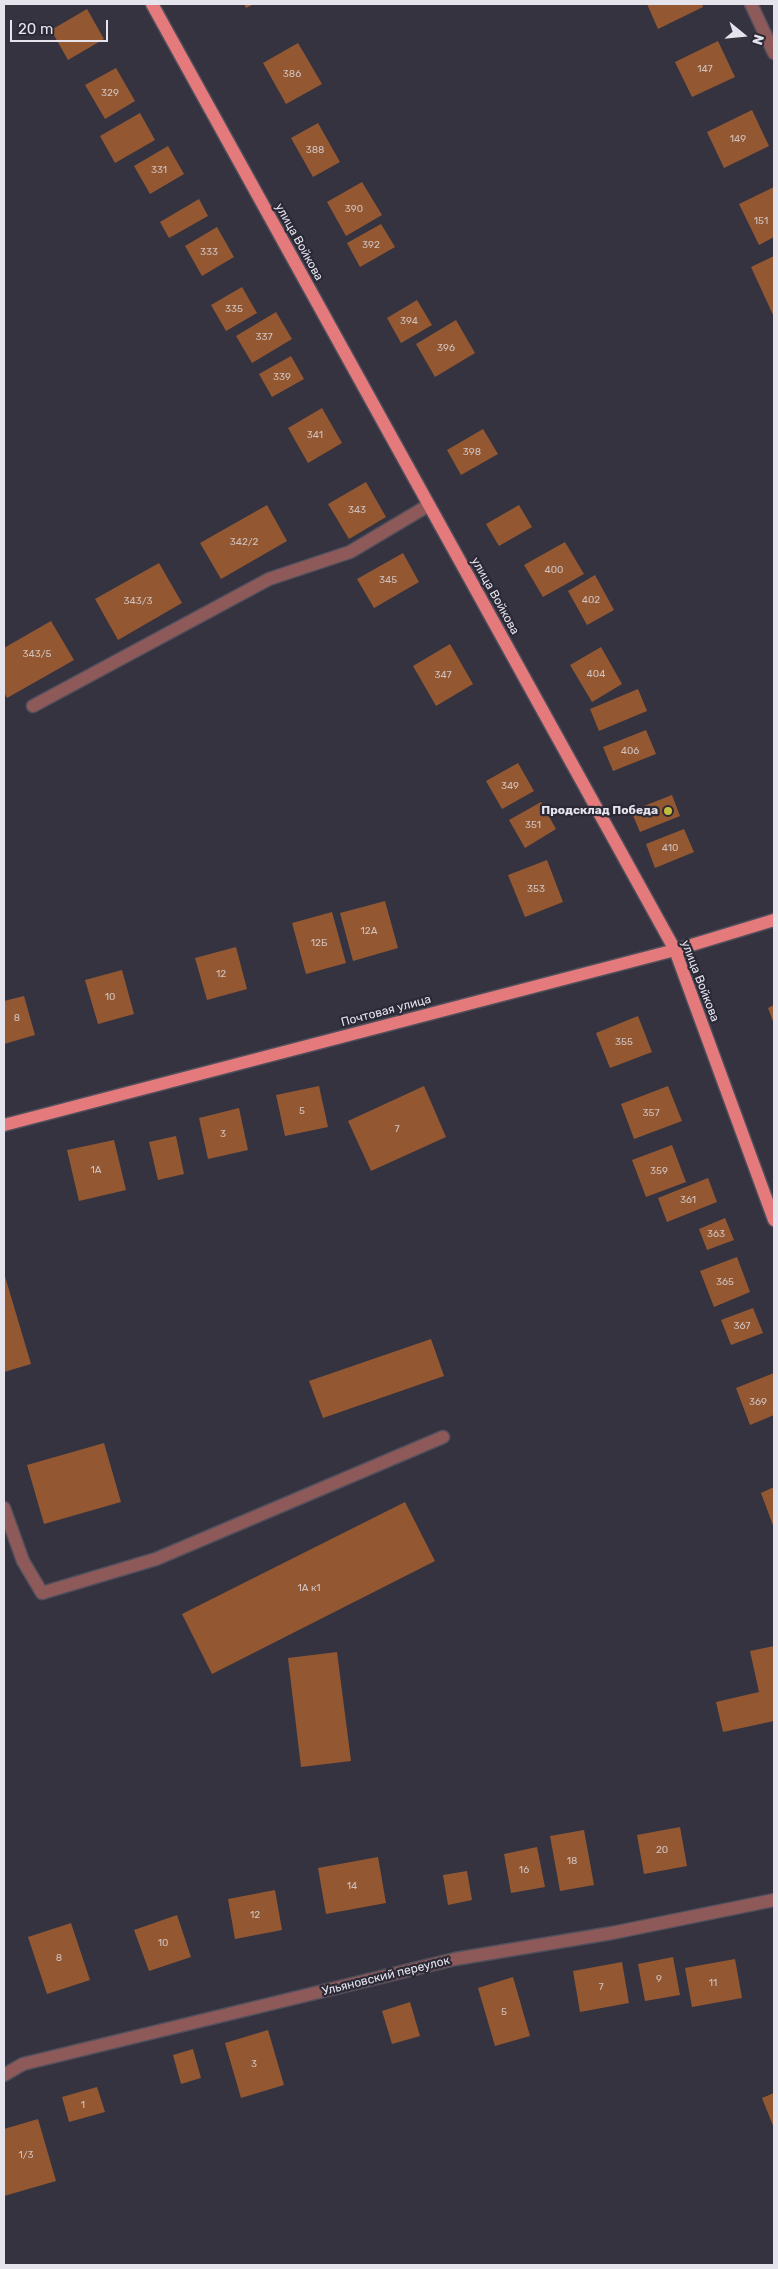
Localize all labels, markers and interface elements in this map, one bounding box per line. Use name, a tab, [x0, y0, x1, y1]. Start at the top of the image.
scale bar	[12, 10, 110, 42]
north arrow	[718, 10, 768, 60]
text: 20 m	[18, 20, 53, 38]
text: N	[748, 32, 767, 47]
house number: 147	[697, 63, 713, 75]
house number: 386	[283, 68, 301, 80]
house number: 329	[101, 87, 119, 99]
house number: 149	[730, 133, 746, 145]
house number: 388	[306, 144, 324, 156]
house number: 331	[151, 164, 167, 176]
street label: улица Войкова	[272, 201, 326, 283]
house number: 390	[345, 203, 363, 215]
house number: 151	[754, 215, 768, 227]
house number: 392	[362, 239, 380, 251]
house number: 333	[200, 246, 218, 258]
house number: 335	[225, 303, 243, 315]
house number: 394	[400, 315, 418, 327]
house number: 337	[255, 331, 273, 343]
house number: 396	[437, 342, 455, 354]
house number: 339	[273, 371, 291, 383]
house number: 341	[307, 429, 323, 441]
house number: 398	[463, 446, 481, 458]
house number: 343	[348, 504, 366, 516]
house number: 342/2	[230, 536, 258, 548]
street label: улица Войкова	[468, 555, 522, 637]
house number: 400	[545, 564, 563, 576]
house number: 345	[379, 574, 397, 586]
house number: 402	[582, 594, 600, 606]
house number: 343/3	[123, 595, 153, 607]
house number: 343/5	[23, 648, 51, 660]
house number: 404	[587, 668, 605, 680]
house number: 347	[434, 669, 452, 681]
house number: 406	[621, 745, 639, 757]
house number: 349	[501, 780, 519, 792]
place label: Продсклад Победа	[541, 804, 658, 818]
marker: Продсклад Победа	[662, 805, 674, 817]
house number: 351	[525, 819, 541, 831]
house number: 410	[662, 842, 678, 854]
house number: 353	[527, 883, 545, 895]
house number: 12А	[361, 925, 377, 937]
house number: 12Б	[311, 937, 327, 949]
street label: улица Войкова	[678, 938, 722, 1024]
house number: 12	[216, 968, 226, 980]
house number: 10	[105, 991, 115, 1003]
street label: Почтовая улица	[339, 992, 433, 1030]
house number: 8	[14, 1012, 20, 1024]
house number: 355	[615, 1036, 633, 1048]
house number: 5	[299, 1105, 305, 1117]
house number: 357	[642, 1107, 660, 1119]
house number: 7	[394, 1123, 400, 1135]
house number: 3	[220, 1128, 226, 1140]
house number: 1А	[91, 1164, 101, 1176]
house number: 359	[650, 1165, 668, 1177]
house number: 361	[680, 1194, 696, 1206]
house number: 363	[707, 1228, 725, 1240]
house number: 365	[716, 1276, 734, 1288]
house number: 367	[734, 1320, 750, 1332]
house number: 369	[749, 1396, 767, 1408]
house number: 1А к1	[297, 1582, 321, 1594]
house number: 20	[656, 1844, 668, 1856]
house number: 18	[567, 1855, 577, 1867]
house number: 16	[519, 1864, 529, 1876]
house number: 14	[347, 1880, 357, 1892]
house number: 12	[250, 1909, 260, 1921]
house number: 10	[158, 1937, 168, 1949]
house number: 8	[56, 1952, 62, 1964]
street label: Ульяновский переулок	[321, 1953, 451, 1999]
house number: 9	[656, 1973, 662, 1985]
house number: 11	[709, 1977, 717, 1989]
house number: 7	[598, 1981, 604, 1993]
house number: 5	[501, 2006, 507, 2018]
house number: 3	[251, 2058, 257, 2070]
house number: 1	[81, 2099, 85, 2111]
house number: 1/3	[18, 2149, 34, 2161]

